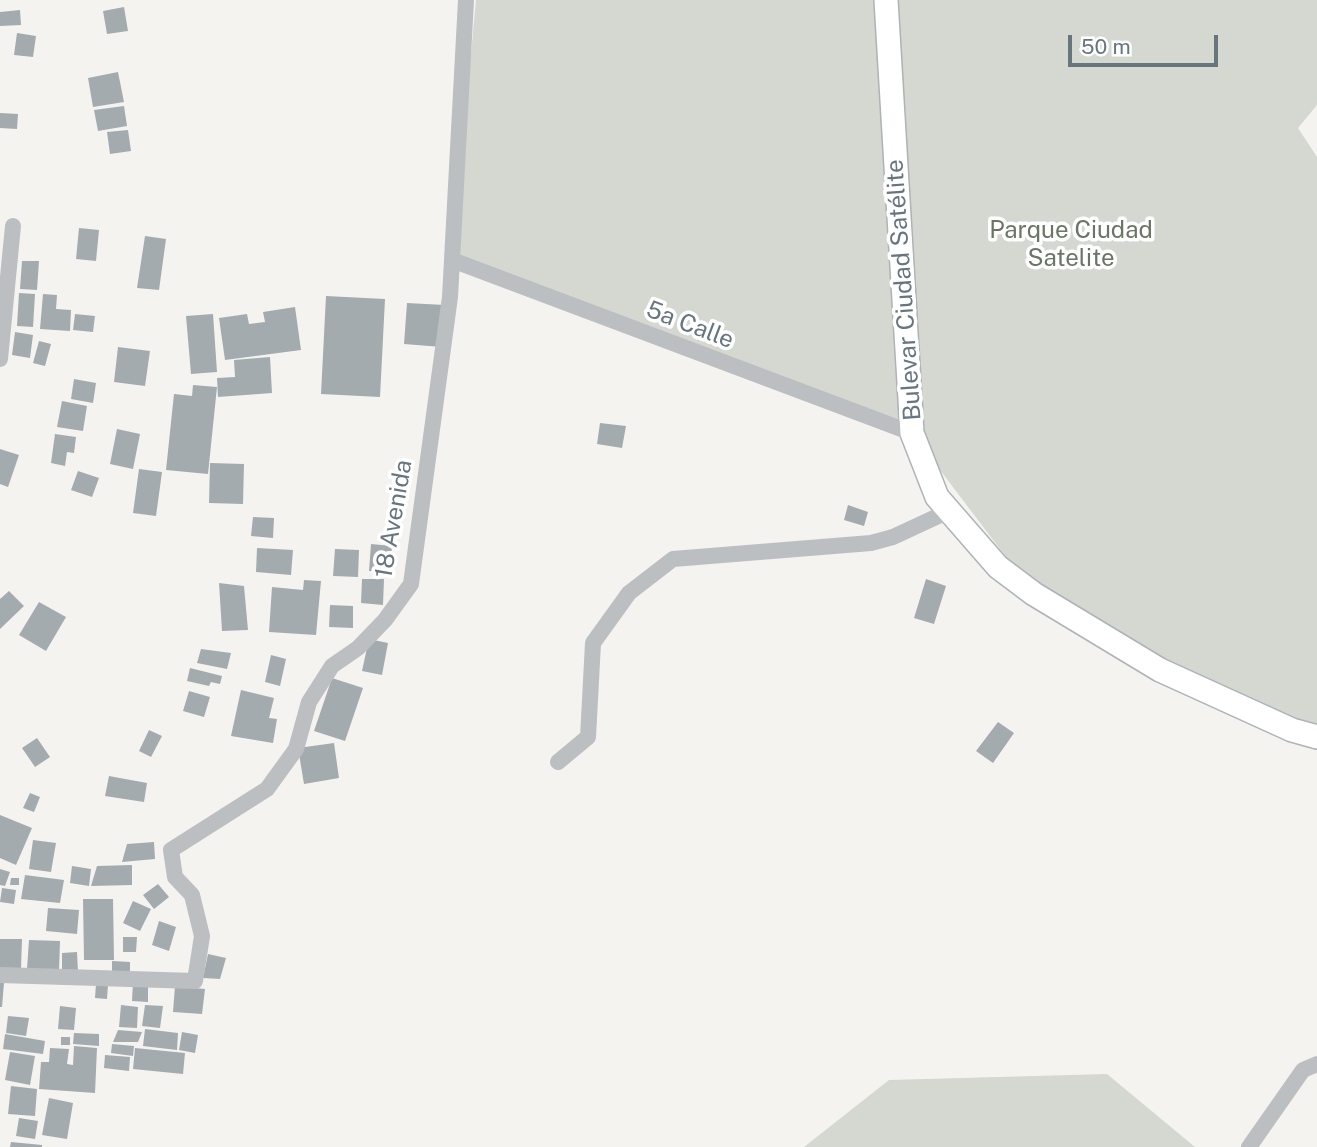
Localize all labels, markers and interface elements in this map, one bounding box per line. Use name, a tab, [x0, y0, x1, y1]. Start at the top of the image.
scale bar	[1072, 21, 1222, 65]
text: 50 m	[1081, 34, 1131, 59]
street label: Bulevar Ciudad Satélite	[881, 158, 927, 422]
park label: Parque Ciudad Satelite	[989, 217, 1153, 273]
street label: 5a Calle	[642, 295, 738, 355]
street label: 18 Avenida	[369, 458, 419, 580]

